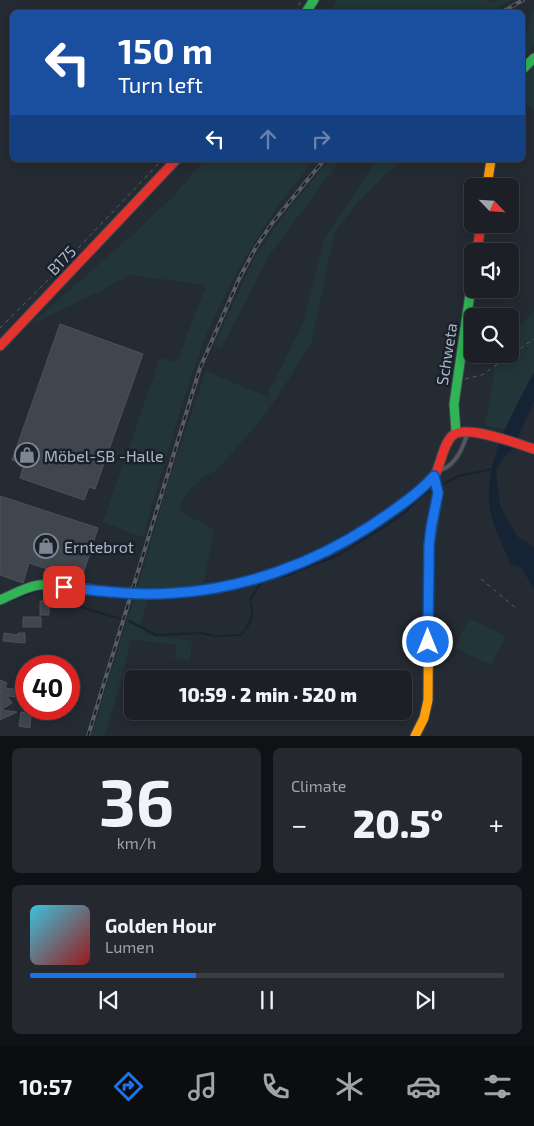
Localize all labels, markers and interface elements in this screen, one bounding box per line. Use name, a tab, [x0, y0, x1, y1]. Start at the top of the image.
text: 150 m	[118, 29, 213, 71]
icon: left	[35, 30, 100, 95]
text: Turn left	[118, 71, 203, 97]
icon: left	[201, 125, 229, 153]
icon: ahead	[254, 125, 282, 153]
icon: right	[307, 125, 335, 153]
north arrow	[464, 178, 519, 232]
map controls	[464, 178, 519, 363]
street label: B175	[43, 242, 79, 278]
button: sound	[464, 243, 519, 298]
button: search	[464, 308, 519, 363]
street label: Schweta	[432, 322, 460, 386]
shop icon: Möbel-SB -Halle	[14, 442, 40, 468]
place label: Möbel-SB -Halle	[44, 446, 164, 465]
shop icon: Erntebrot	[33, 533, 59, 559]
place label: Erntebrot	[64, 537, 134, 556]
pin	[43, 566, 85, 608]
icon: arrive	[50, 573, 78, 601]
position arrow	[401, 615, 453, 667]
speed limit sign: 40	[15, 655, 80, 720]
text: 10:59 · 2 min · 520 m	[179, 683, 357, 706]
text: 36	[99, 761, 174, 839]
text: Climate	[291, 776, 346, 795]
text: 20.5°	[353, 800, 443, 846]
text: −	[291, 807, 307, 841]
text: +	[489, 807, 504, 841]
text: km/h	[117, 833, 156, 852]
text: Golden Hour	[105, 914, 216, 937]
text: Lumen	[105, 937, 154, 956]
icon: previous	[95, 986, 123, 1014]
icon: pause	[253, 986, 281, 1014]
icon: next	[411, 986, 439, 1014]
icon: directions	[111, 1069, 146, 1104]
icon: music	[185, 1069, 220, 1104]
icon: phone	[258, 1069, 293, 1104]
icon: climate	[332, 1069, 367, 1104]
icon: car	[406, 1069, 441, 1104]
icon: filters	[480, 1069, 515, 1104]
text: 10:57	[19, 1073, 72, 1099]

